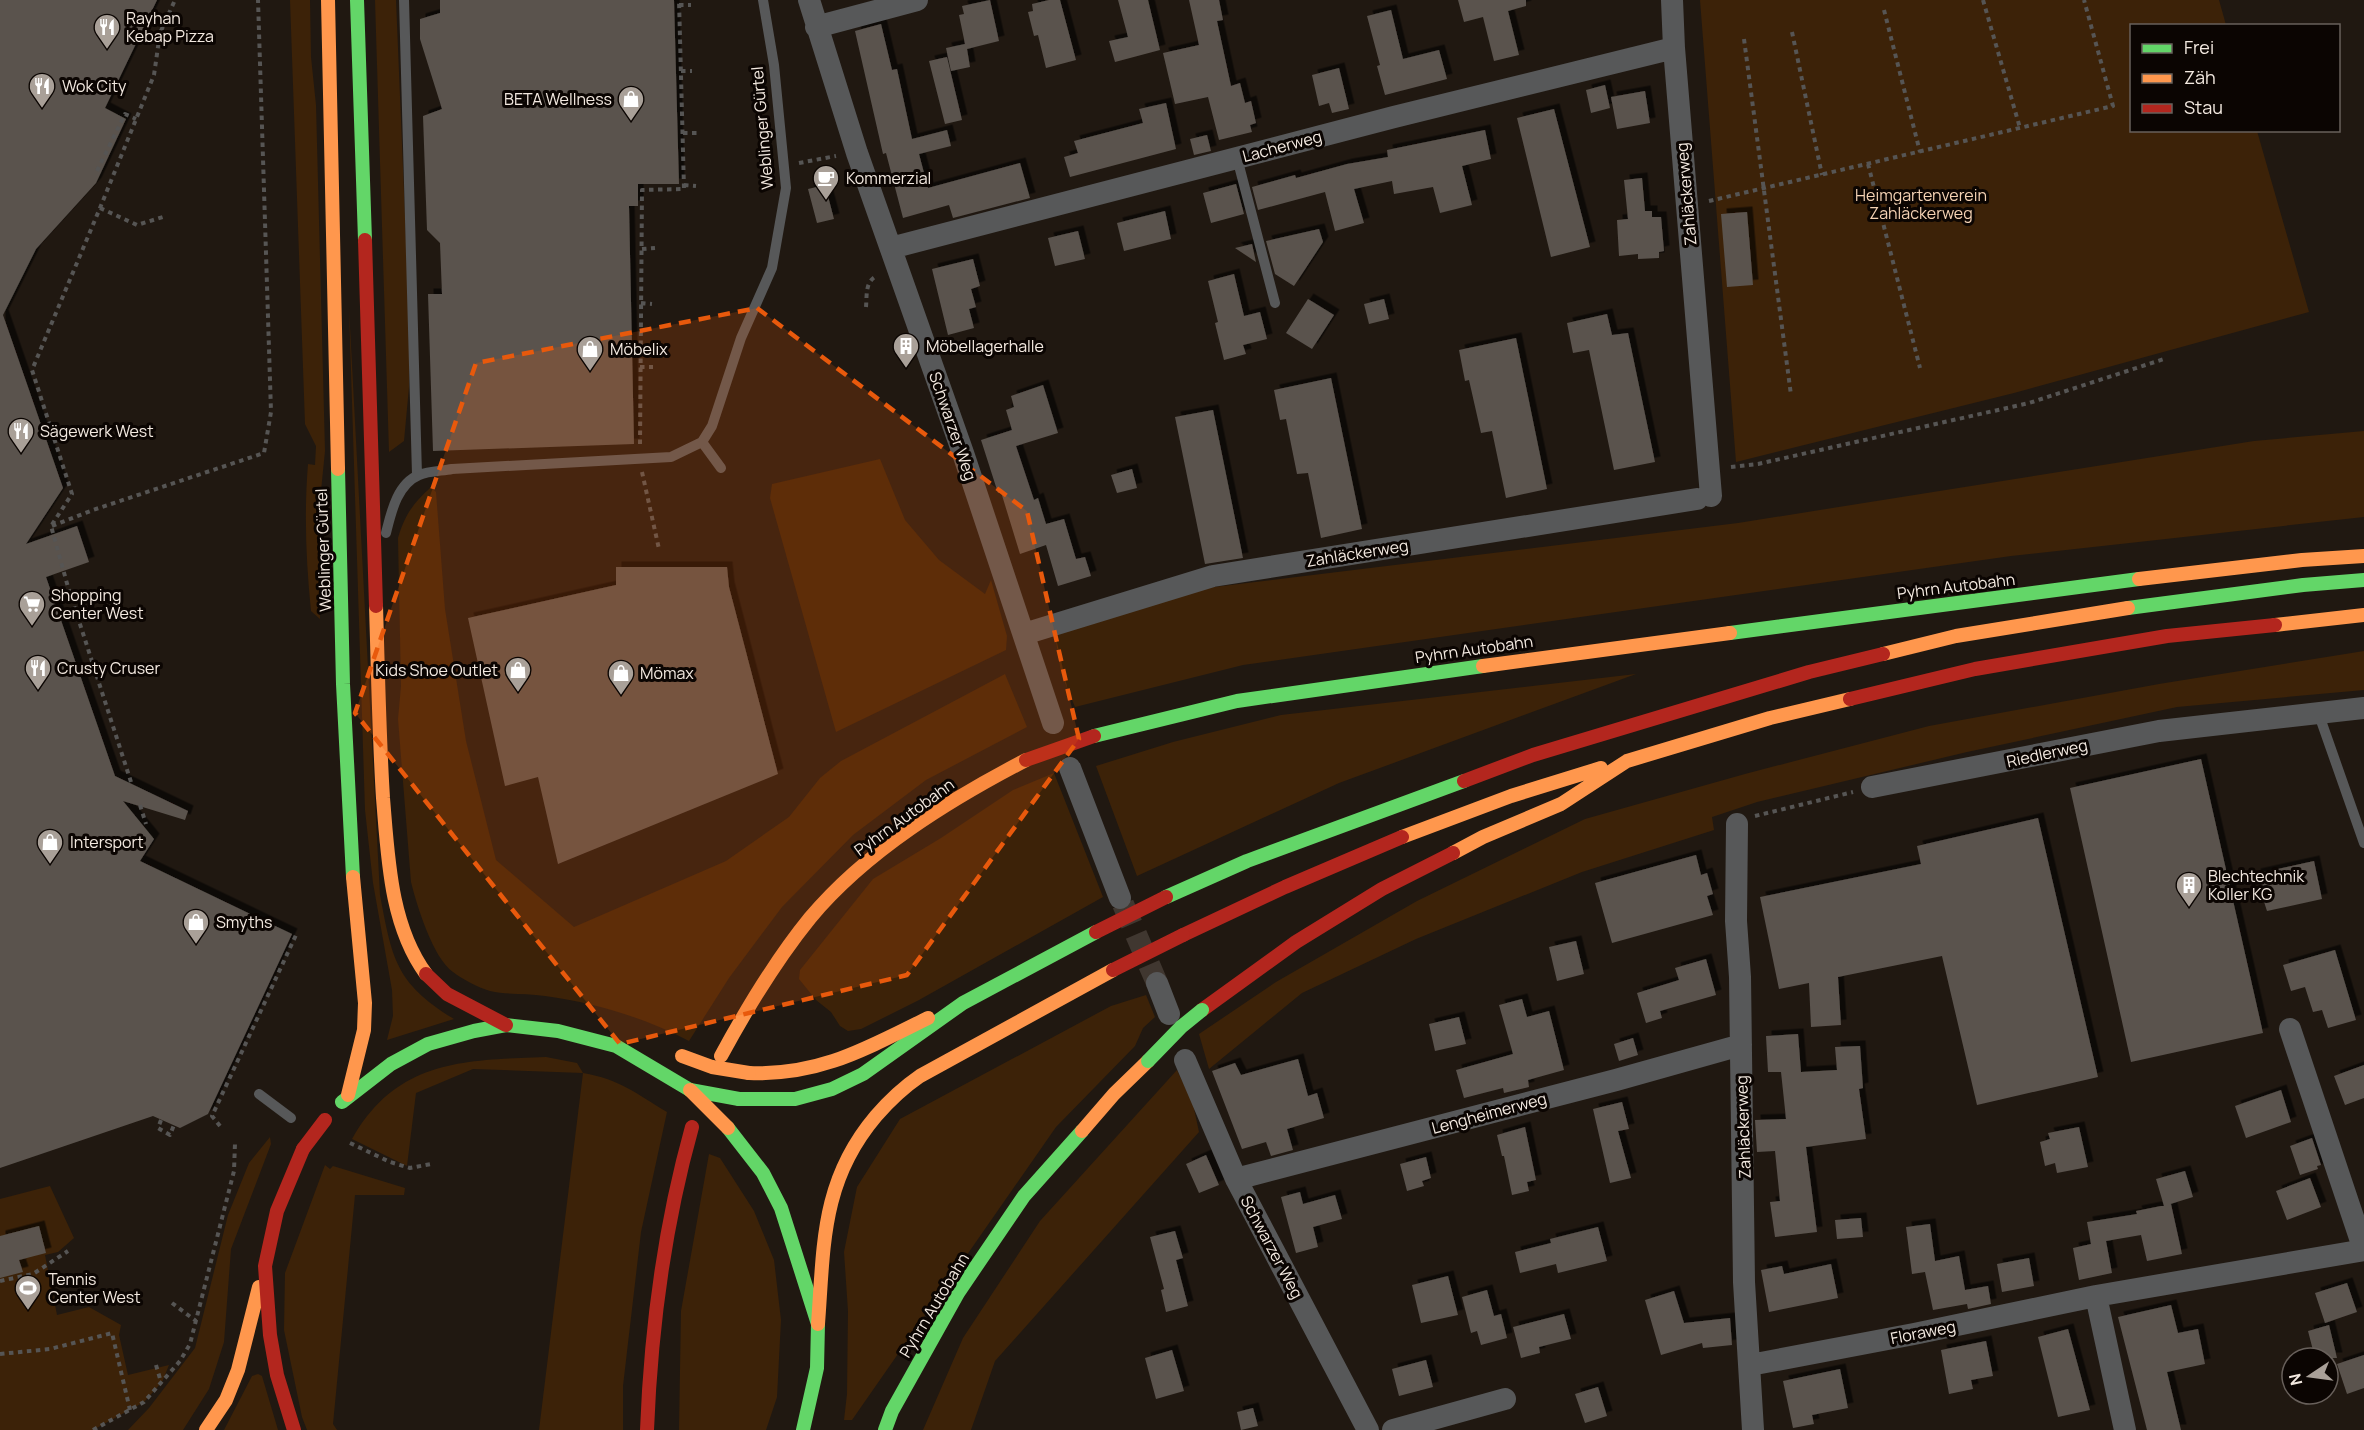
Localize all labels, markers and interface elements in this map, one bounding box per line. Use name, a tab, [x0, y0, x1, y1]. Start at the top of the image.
place label: Rayhan Kebap Pizza	[126, 7, 214, 47]
restaurant icon: Rayhan Kebap Pizza	[92, 12, 122, 50]
legend	[2130, 24, 2340, 132]
text: Frei	[2184, 35, 2214, 59]
text: Zäh	[2184, 65, 2216, 89]
street label: Weblinger Gürtel	[746, 66, 778, 190]
restaurant icon: Wok City	[27, 71, 57, 109]
place label: Wok City	[62, 75, 127, 97]
shop icon: BETA Wellness	[616, 84, 646, 122]
place label: BETA Wellness	[504, 88, 612, 110]
text: Stau	[2184, 95, 2223, 119]
street label: Lacherweg	[1240, 125, 1324, 167]
street label: Zahläckerweg	[1671, 142, 1701, 246]
cafe icon: Kommerzial	[811, 163, 841, 201]
place label: Kommerzial	[846, 167, 931, 189]
park label: Heimgartenverein Zahläckerweg	[1855, 184, 1987, 224]
building icon: Möbellagerhalle	[891, 331, 921, 369]
shop icon: Möbelix	[575, 334, 605, 372]
place label: Möbellagerhalle	[926, 335, 1044, 357]
place label: Möbelix	[610, 338, 668, 360]
street label: Schwarzer Weg	[924, 369, 982, 483]
restaurant icon: Sägewerk West	[6, 416, 36, 454]
place label: Sägewerk West	[40, 420, 154, 442]
street label: Weblinger Gürtel	[310, 488, 336, 612]
street label: Zahläckerweg	[1304, 534, 1410, 572]
street label: Pyhrn Autobahn	[1896, 568, 2016, 604]
place label: Shopping Center West	[51, 584, 144, 624]
supermarket icon: Shopping Center West	[17, 589, 47, 627]
street label: Pyhrn Autobahn	[1414, 630, 1534, 668]
restaurant icon: Crusty Cruser	[23, 653, 53, 691]
shop icon: Kids Shoe Outlet	[503, 655, 533, 693]
place label: Crusty Cruser	[57, 657, 160, 679]
shop icon: Mömax	[606, 658, 636, 696]
place label: Kids Shoe Outlet	[375, 659, 498, 681]
place label: Mömax	[640, 662, 694, 684]
street label: Riedlerweg	[2004, 734, 2090, 772]
street label: Pyhrn Autobahn	[850, 773, 958, 861]
shop icon: Intersport	[35, 827, 65, 865]
place label: Intersport	[70, 831, 144, 853]
place label: Blechtechnik Koller KG	[2208, 865, 2305, 905]
building icon: Blechtechnik Koller KG	[2174, 870, 2204, 908]
shop icon: Smyths	[181, 907, 211, 945]
place label: Smyths	[216, 911, 273, 933]
street label: Zahläckerweg	[1730, 1075, 1756, 1179]
street label: Lengheimerweg	[1429, 1087, 1549, 1139]
street label: Schwarzer Weg	[1236, 1192, 1308, 1302]
street label: Pyhrn Autobahn	[894, 1248, 974, 1362]
place label: Tennis Center West	[48, 1268, 141, 1308]
sports icon: Tennis Center West	[13, 1273, 43, 1311]
street label: Floraweg	[1888, 1315, 1958, 1349]
north arrow	[2280, 1346, 2340, 1406]
text: N	[2283, 1371, 2307, 1387]

